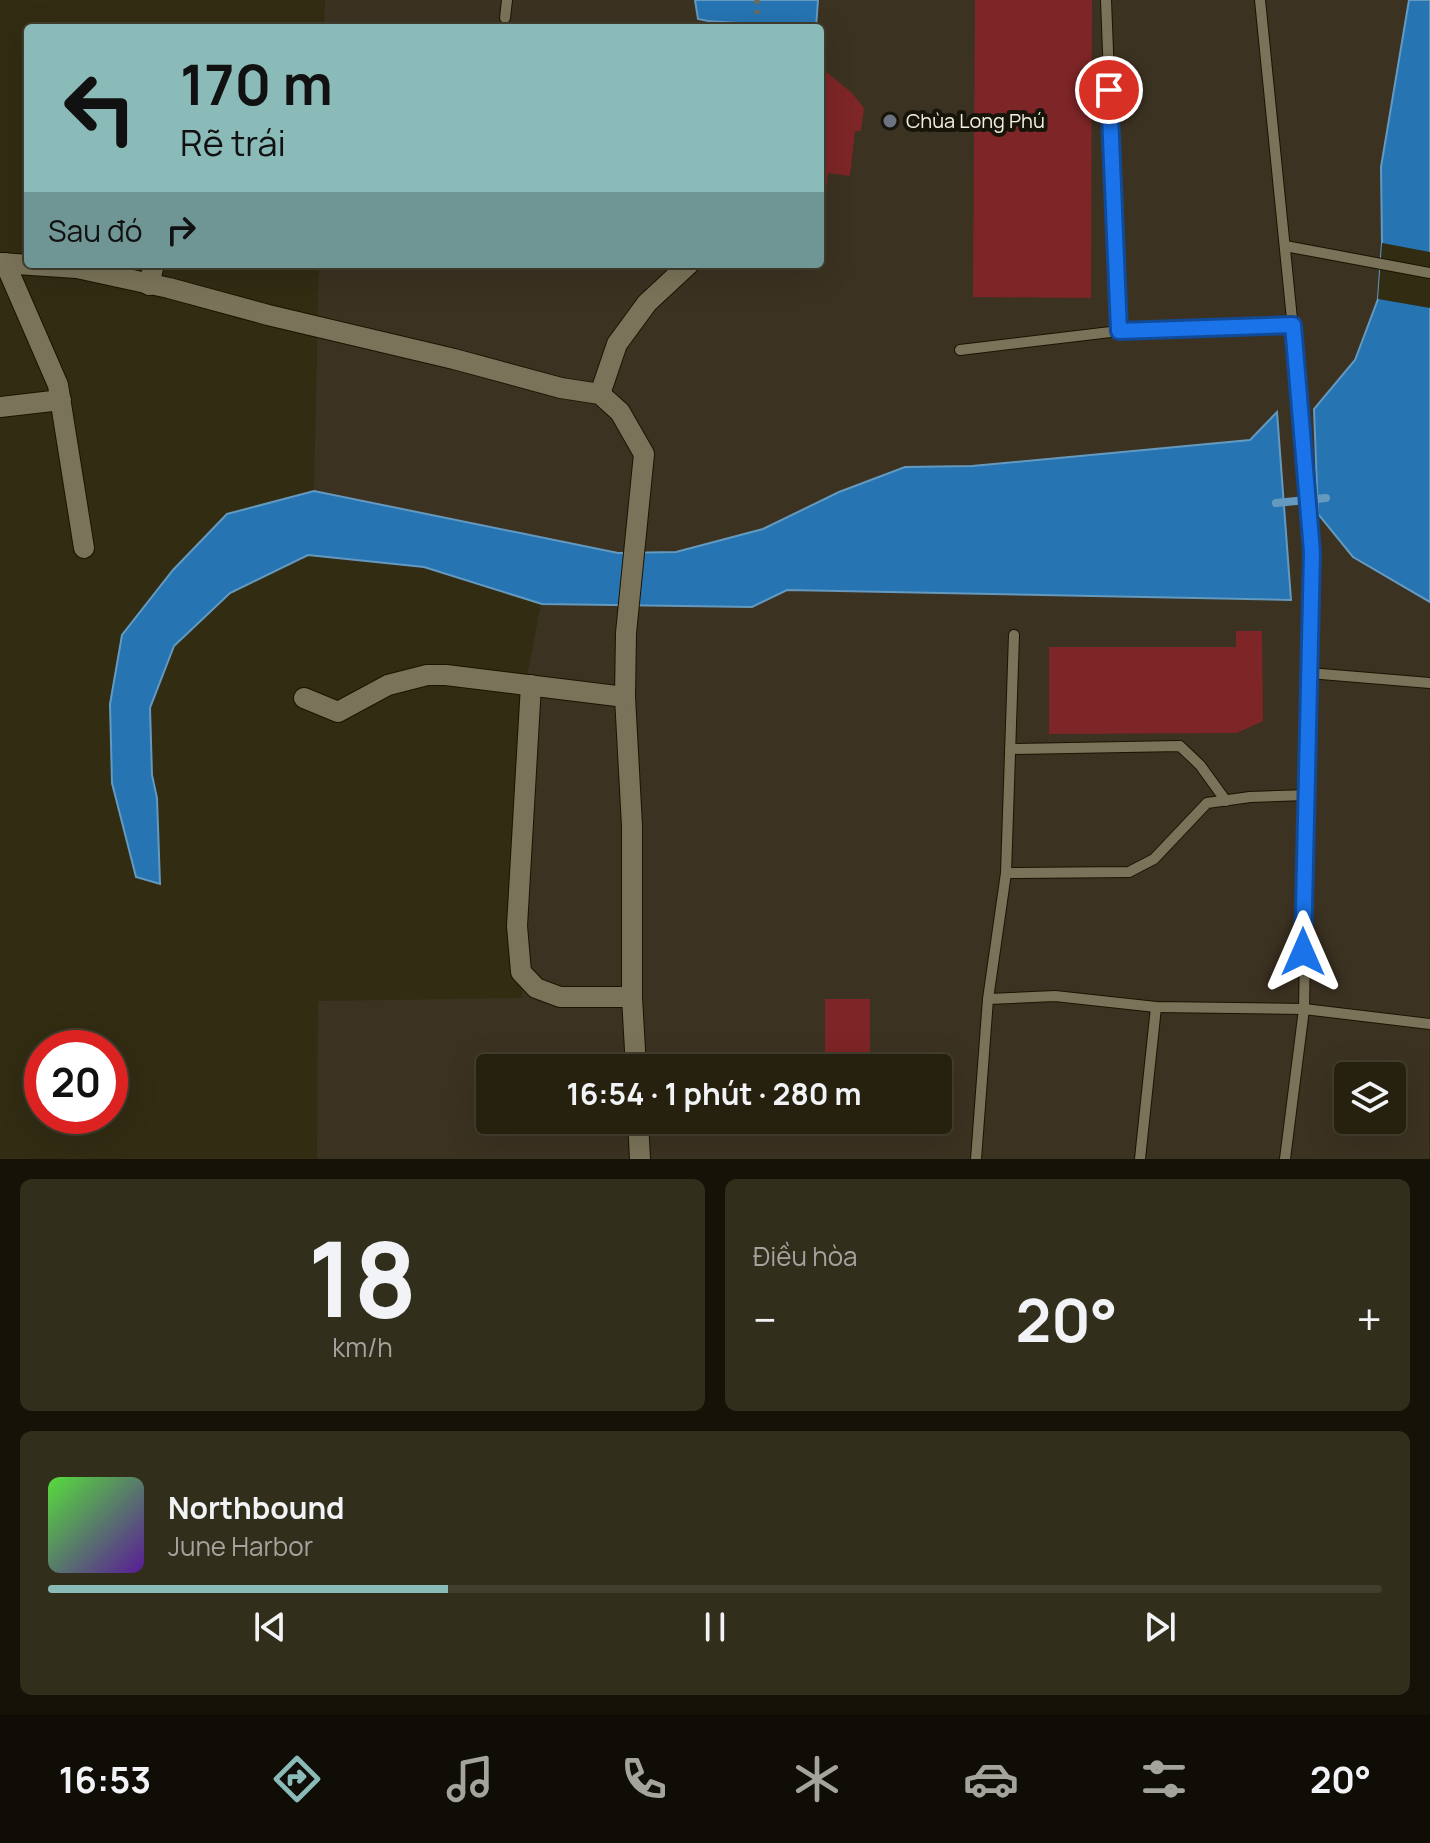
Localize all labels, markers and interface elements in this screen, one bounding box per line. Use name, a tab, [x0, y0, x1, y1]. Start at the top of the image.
text: 170 m	[180, 45, 333, 122]
icon: left	[48, 56, 152, 160]
pin	[1075, 56, 1143, 124]
icon: arrive	[1087, 68, 1131, 112]
place label: Chùa Long Phú	[906, 107, 1045, 134]
marker: Chùa Long Phú	[881, 112, 899, 130]
text: Rẽ trái	[180, 118, 286, 167]
icon: right	[159, 208, 203, 252]
text: Sau đó	[48, 210, 143, 251]
position arrow	[1261, 910, 1345, 994]
speed limit sign: 20	[24, 1030, 128, 1134]
map controls	[1334, 1062, 1406, 1134]
button: layers	[1334, 1062, 1406, 1134]
text: 16:54 · 1 phút · 280 m	[567, 1073, 861, 1114]
text: 18	[308, 1206, 417, 1348]
text: Điều hòa	[753, 1238, 857, 1274]
text: 20°	[1016, 1278, 1118, 1360]
text: −	[753, 1289, 777, 1349]
text: +	[1357, 1289, 1382, 1349]
text: km/h	[332, 1329, 393, 1365]
text: Northbound	[168, 1487, 345, 1528]
text: June Harbor	[168, 1528, 313, 1564]
icon: previous	[248, 1605, 292, 1649]
icon: pause	[693, 1605, 737, 1649]
icon: next	[1138, 1605, 1182, 1649]
icon: directions	[269, 1751, 325, 1807]
icon: music	[442, 1751, 498, 1807]
icon: phone	[616, 1751, 672, 1807]
icon: climate	[789, 1751, 845, 1807]
icon: car	[963, 1751, 1019, 1807]
icon: filters	[1136, 1751, 1192, 1807]
text: 16:53	[59, 1755, 151, 1804]
text: 20°	[1310, 1755, 1371, 1804]

